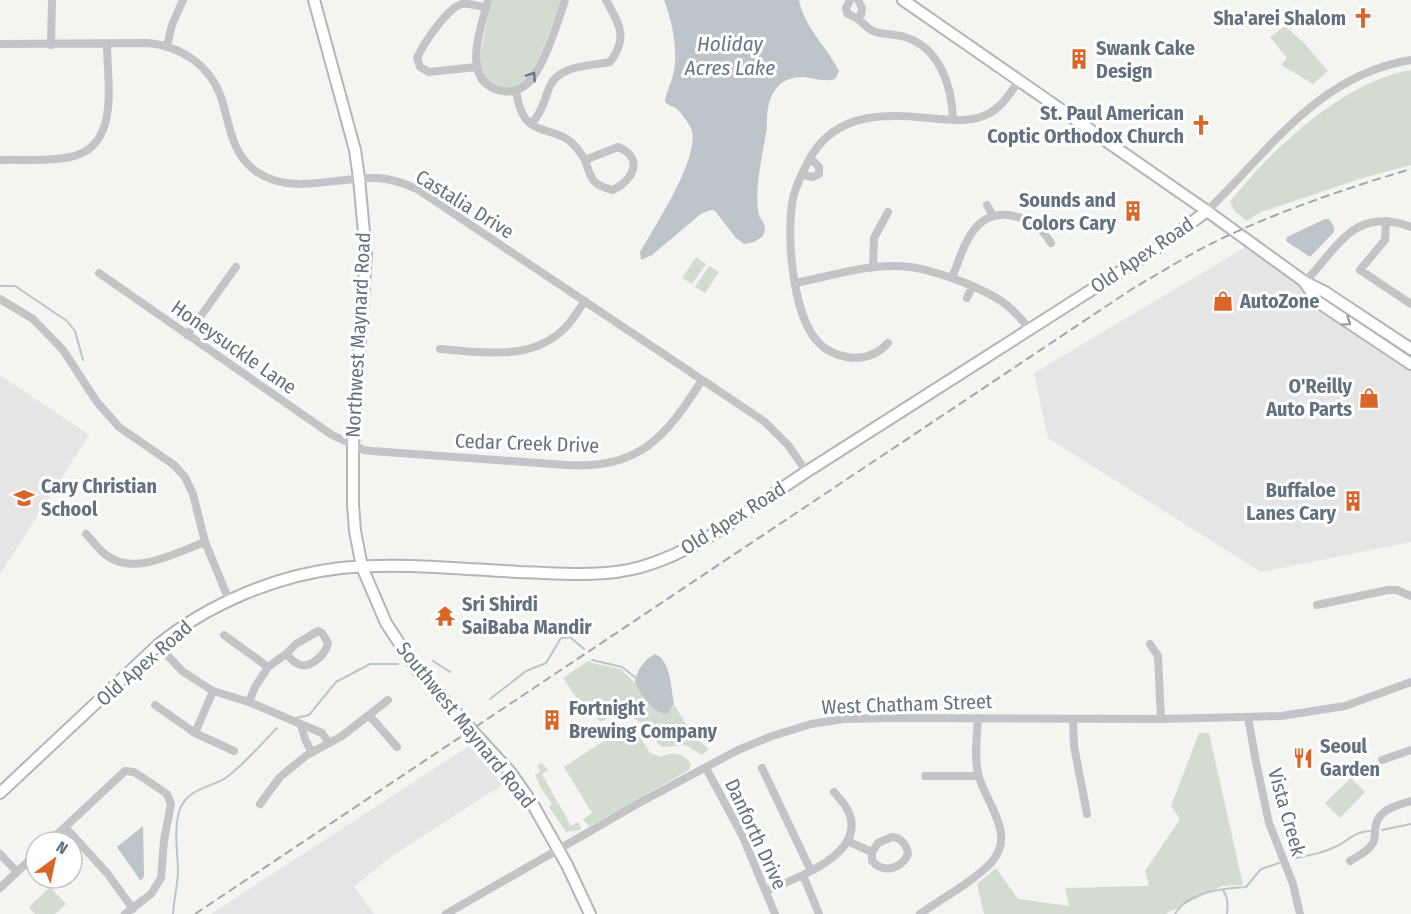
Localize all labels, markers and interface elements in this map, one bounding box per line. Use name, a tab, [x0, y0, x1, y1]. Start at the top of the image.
place label: Sha'arei Shalom	[1213, 6, 1346, 30]
church icon: Sha'arei Shalom	[1351, 6, 1375, 30]
water label: Holiday Acres Lake	[684, 31, 775, 81]
place label: Swank Cake Design	[1096, 36, 1195, 83]
building icon: Swank Cake Design	[1067, 47, 1091, 71]
one-way arrow	[525, 71, 536, 82]
place label: St. Paul American Coptic Orthodox Church	[987, 101, 1184, 148]
church icon: St. Paul American Coptic Orthodox Church	[1189, 113, 1213, 137]
street label: Castalia Drive	[411, 164, 519, 244]
place label: Sounds and Colors Cary	[1019, 188, 1116, 235]
building icon: Sounds and Colors Cary	[1121, 199, 1145, 223]
street label: Old Apex Road	[1086, 212, 1198, 298]
street label: Northwest Maynard Road	[341, 232, 375, 438]
shop icon: AutoZone	[1211, 289, 1235, 313]
place label: AutoZone	[1239, 289, 1319, 313]
street label: Honeysuckle Lane	[167, 295, 301, 399]
one-way arrow	[1341, 314, 1351, 326]
place label: O'Reilly Auto Parts	[1265, 374, 1352, 421]
shop icon: O'Reilly Auto Parts	[1357, 386, 1381, 410]
street label: Cedar Creek Drive	[455, 428, 599, 458]
place label: Cary Christian School	[41, 474, 157, 521]
street label: Old Apex Road	[676, 476, 790, 560]
place label: Buffaloe Lanes Cary	[1246, 478, 1336, 525]
school or university icon: Cary Christian School	[12, 486, 36, 510]
building icon: Buffaloe Lanes Cary	[1341, 489, 1365, 513]
place label: Sri Shirdi SaiBaba Mandir	[462, 592, 592, 639]
temple icon: Sri Shirdi SaiBaba Mandir	[433, 604, 457, 628]
street label: Old Apex Road	[91, 615, 197, 711]
street label: Southwest Maynard Road	[392, 637, 540, 813]
street label: West Chatham Street	[821, 689, 993, 719]
place label: Fortnight Brewing Company	[569, 696, 718, 743]
building icon: Fortnight Brewing Company	[540, 708, 564, 732]
place label: Seoul Garden	[1320, 734, 1380, 781]
restaurant icon: Seoul Garden	[1291, 746, 1315, 770]
street label: Vista Creek	[1263, 765, 1311, 859]
street label: Danforth Drive	[720, 775, 792, 893]
north arrow	[24, 830, 84, 890]
text: N	[53, 837, 71, 858]

